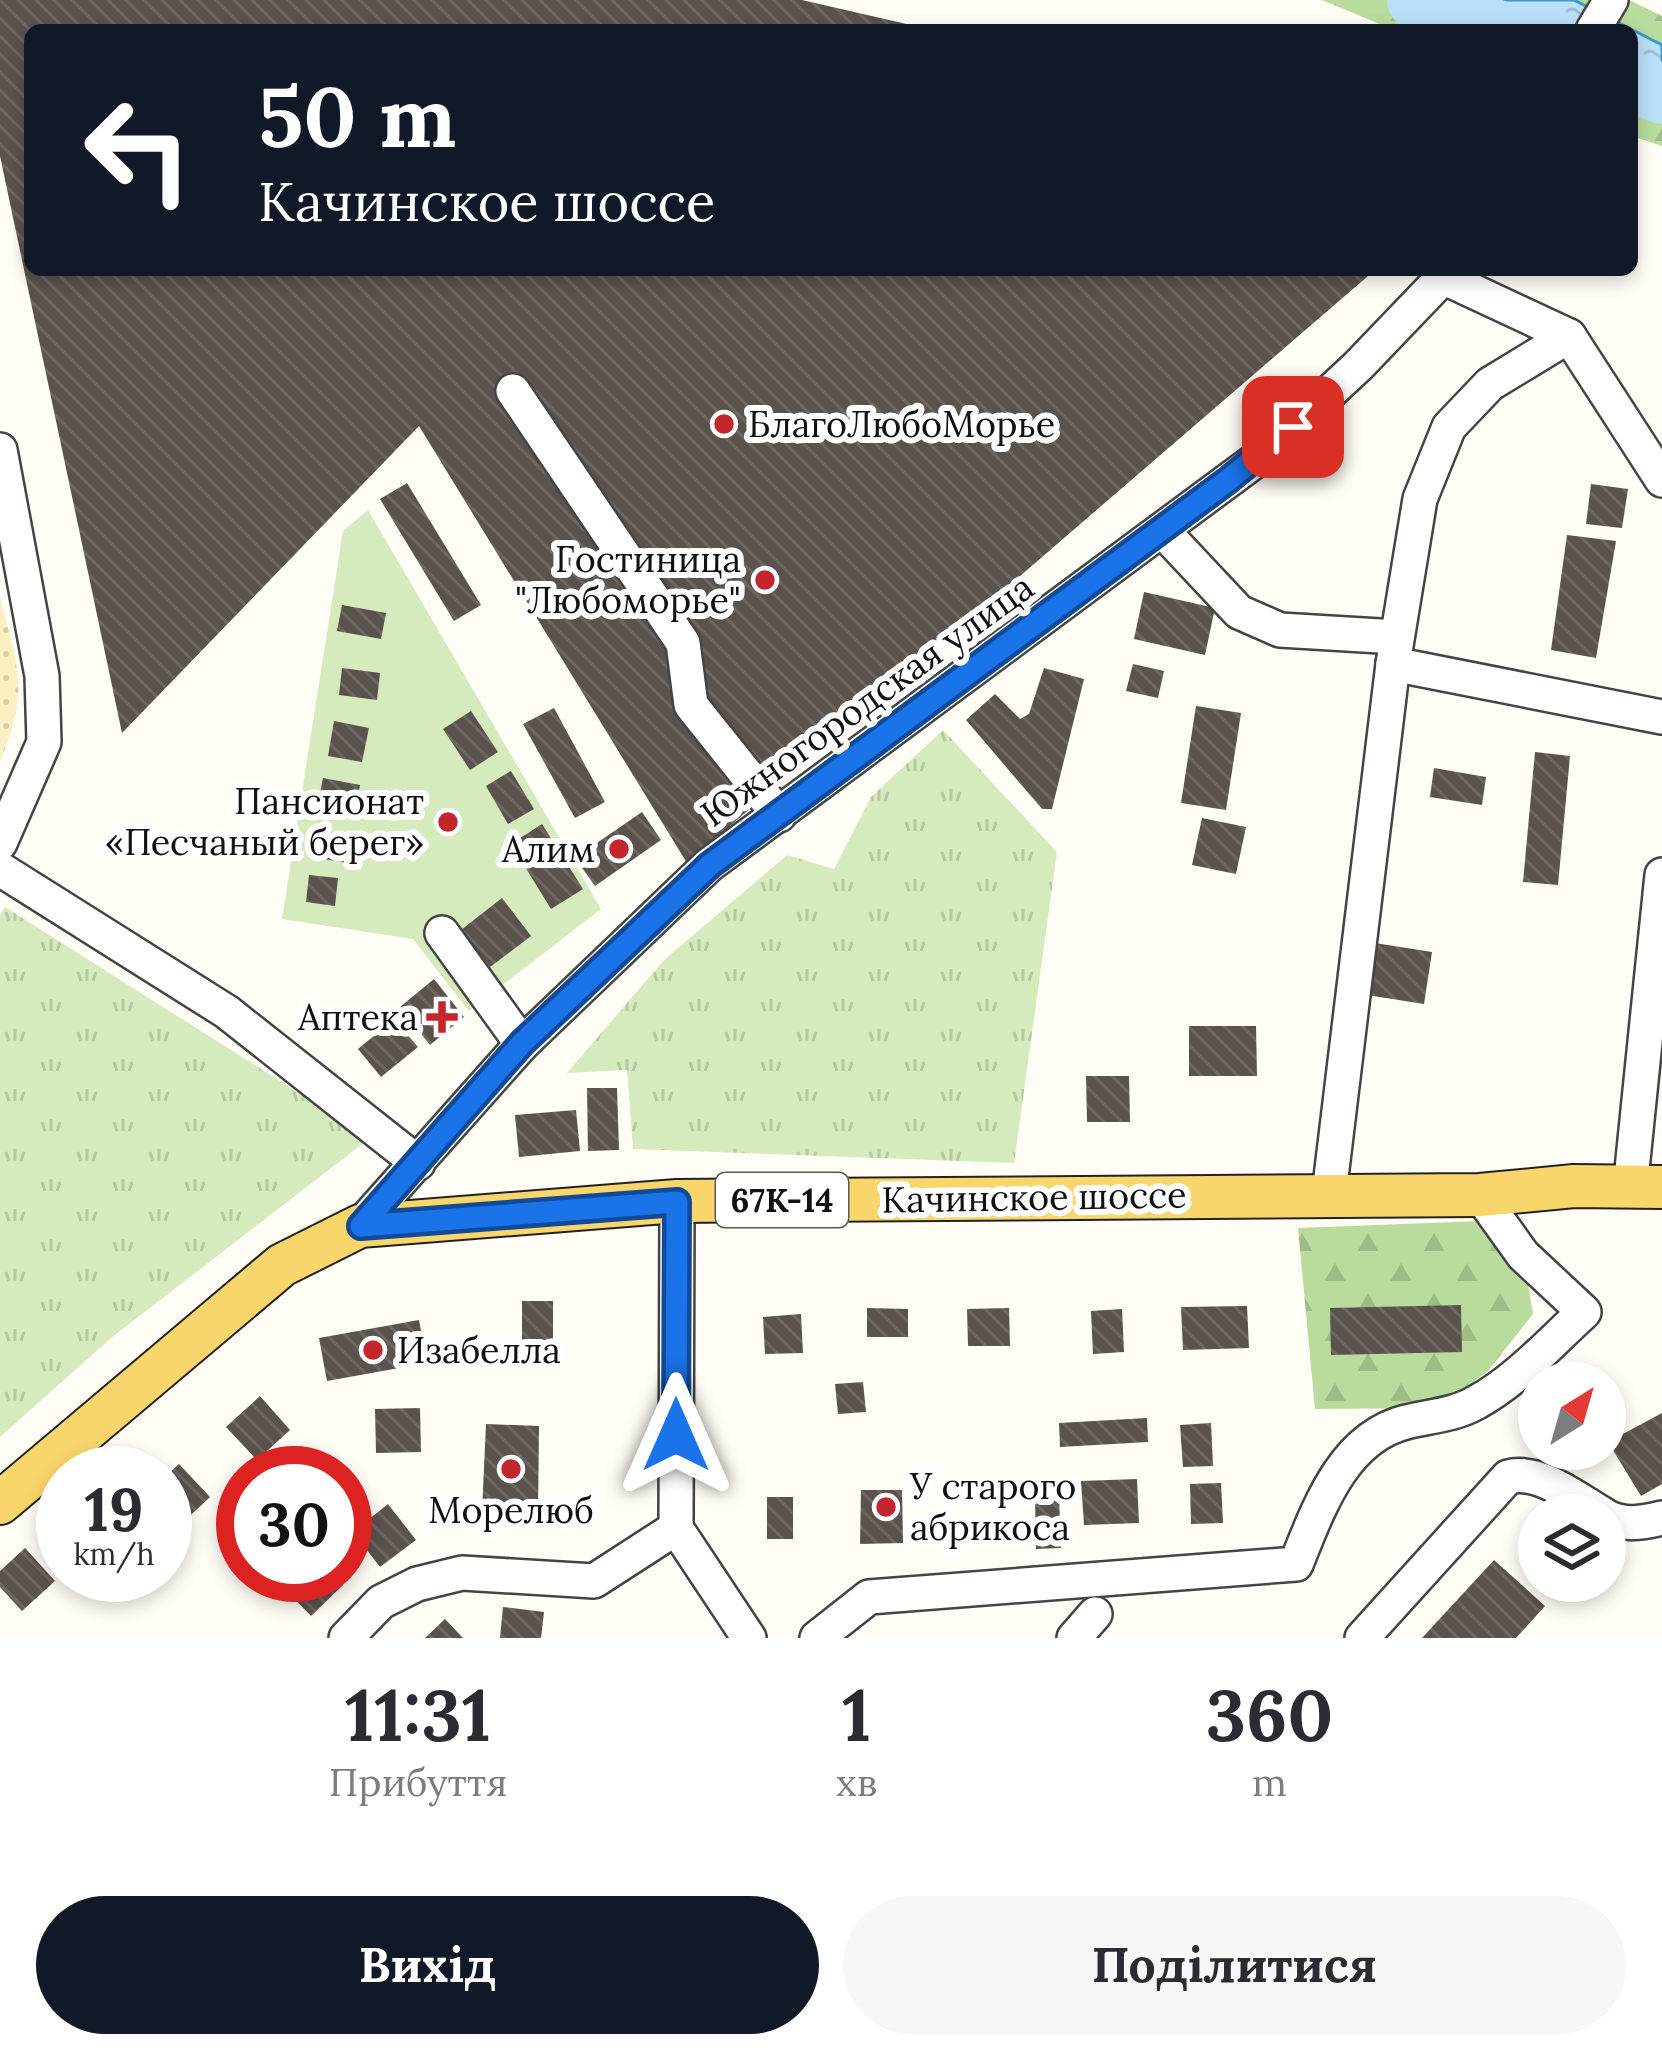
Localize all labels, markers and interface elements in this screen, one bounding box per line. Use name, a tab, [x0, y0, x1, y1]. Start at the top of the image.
text: 50 m	[258, 62, 456, 170]
icon: left	[60, 72, 216, 228]
text: Качинское шоссе	[258, 167, 715, 236]
pin	[1242, 376, 1344, 478]
icon: arrive	[1260, 394, 1326, 460]
place label: БлагоЛюбоМорье	[748, 401, 1055, 447]
marker: БлагоЛюбоМорье	[711, 411, 737, 437]
place label: Гостиница "Любоморье"	[515, 536, 741, 623]
street label: Южногородская улица	[692, 564, 1042, 836]
marker: Гостиница "Любоморье"	[752, 567, 778, 593]
place label: Пансионат «Песчаный берег»	[105, 778, 424, 865]
marker: Пансионат «Песчаный берег»	[435, 809, 461, 835]
place label: Алим	[501, 826, 595, 872]
marker: Алим	[606, 836, 632, 862]
place label: Аптека	[297, 994, 418, 1040]
marker: Аптека	[429, 1004, 455, 1030]
street label: Качинское шоссе	[881, 1171, 1187, 1223]
road number: 67К-14	[716, 1173, 848, 1227]
place label: Изабелла	[397, 1327, 561, 1373]
marker: Изабелла	[360, 1337, 386, 1363]
north arrow	[1518, 1362, 1626, 1470]
map controls	[1518, 1362, 1626, 1602]
position arrow	[613, 1372, 739, 1498]
speed limit sign: 30	[216, 1446, 372, 1602]
marker: Морелюб	[498, 1456, 524, 1482]
place label: У старого абрикоса	[909, 1463, 1076, 1550]
text: 19	[85, 1471, 143, 1547]
place label: Морелюб	[428, 1487, 594, 1533]
marker: У старого абрикоса	[873, 1494, 899, 1520]
button: layers	[1518, 1494, 1626, 1602]
text: km/h	[73, 1535, 155, 1573]
text: 11:31	[345, 1669, 491, 1761]
text: 1	[842, 1669, 871, 1761]
text: 360	[1206, 1669, 1333, 1761]
text: Прибуття	[329, 1757, 507, 1807]
text: хв	[836, 1757, 877, 1807]
text: m	[1252, 1757, 1287, 1807]
button: Вихід	[36, 1896, 819, 2034]
button: Поділитися	[843, 1896, 1626, 2034]

